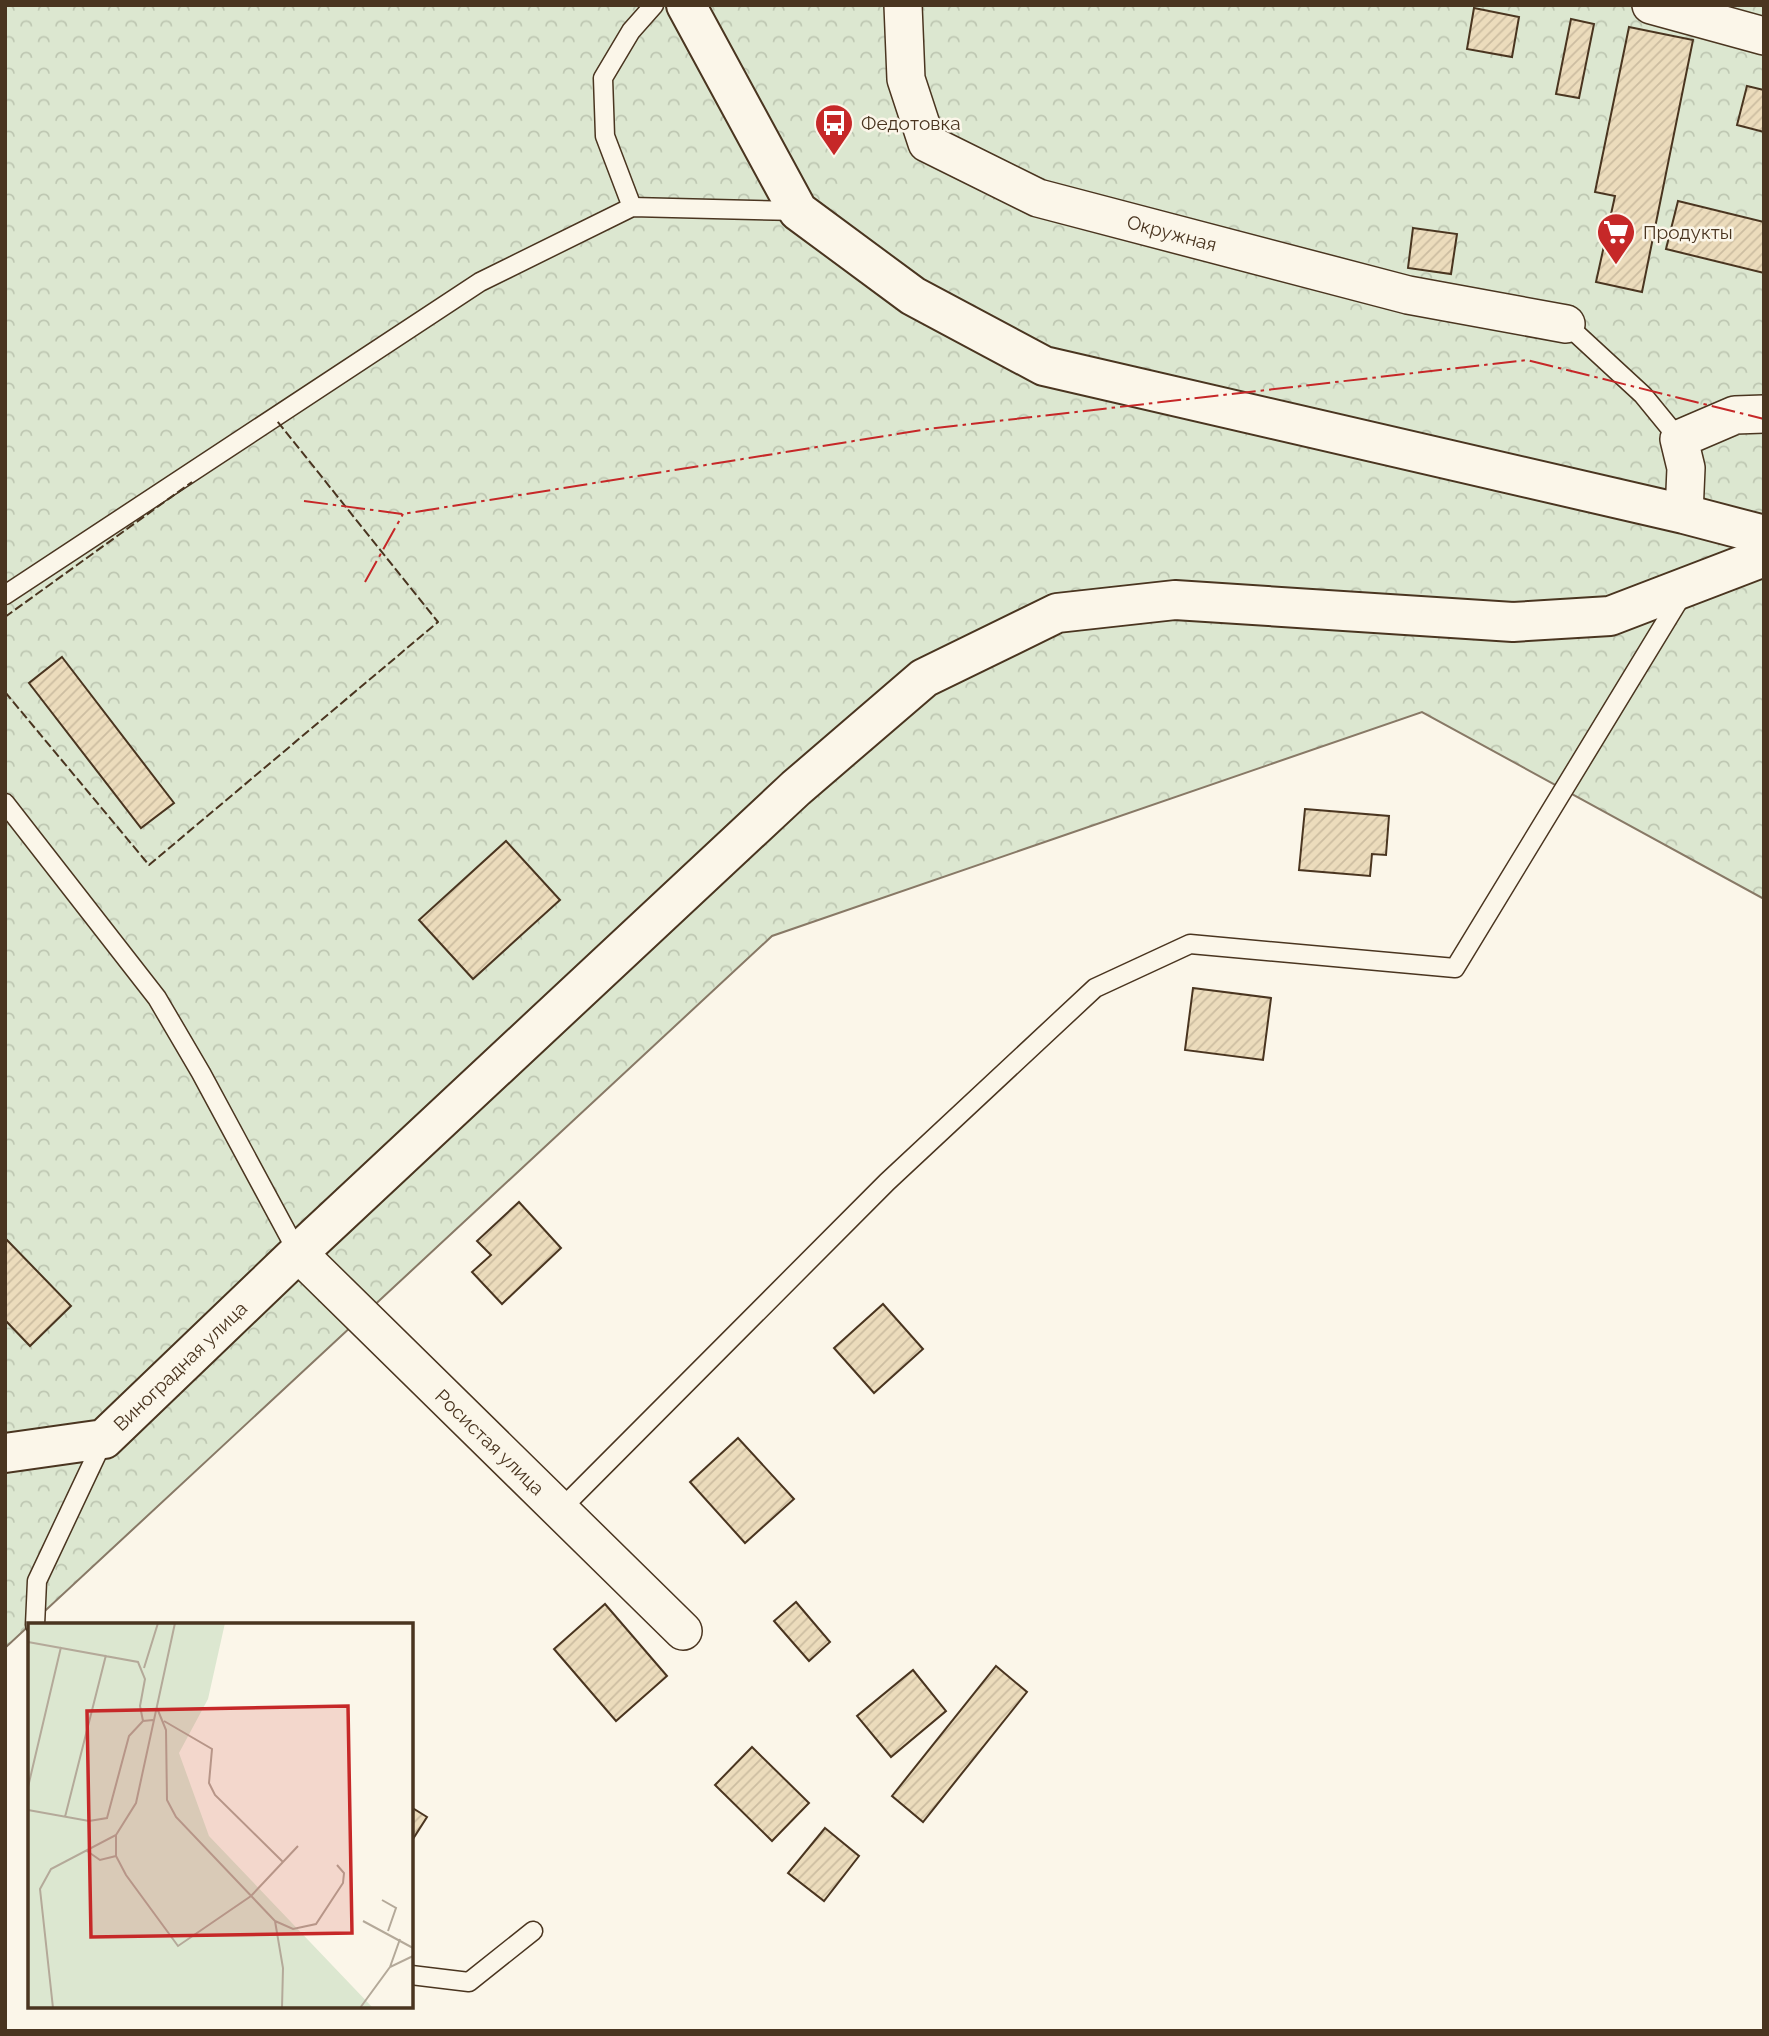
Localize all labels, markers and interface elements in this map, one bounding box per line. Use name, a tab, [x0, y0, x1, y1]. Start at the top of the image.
bus stop icon: Федотовка	[813, 102, 855, 157]
place label: Федотовка	[861, 112, 961, 134]
street label: Окружная	[1125, 210, 1219, 256]
supermarket icon: Продукты	[1595, 211, 1637, 266]
place label: Продукты	[1643, 221, 1733, 243]
street label: Виноградная улица	[109, 1297, 251, 1435]
street label: Росистая улица	[431, 1385, 549, 1499]
inset map	[28, 1623, 413, 2008]

